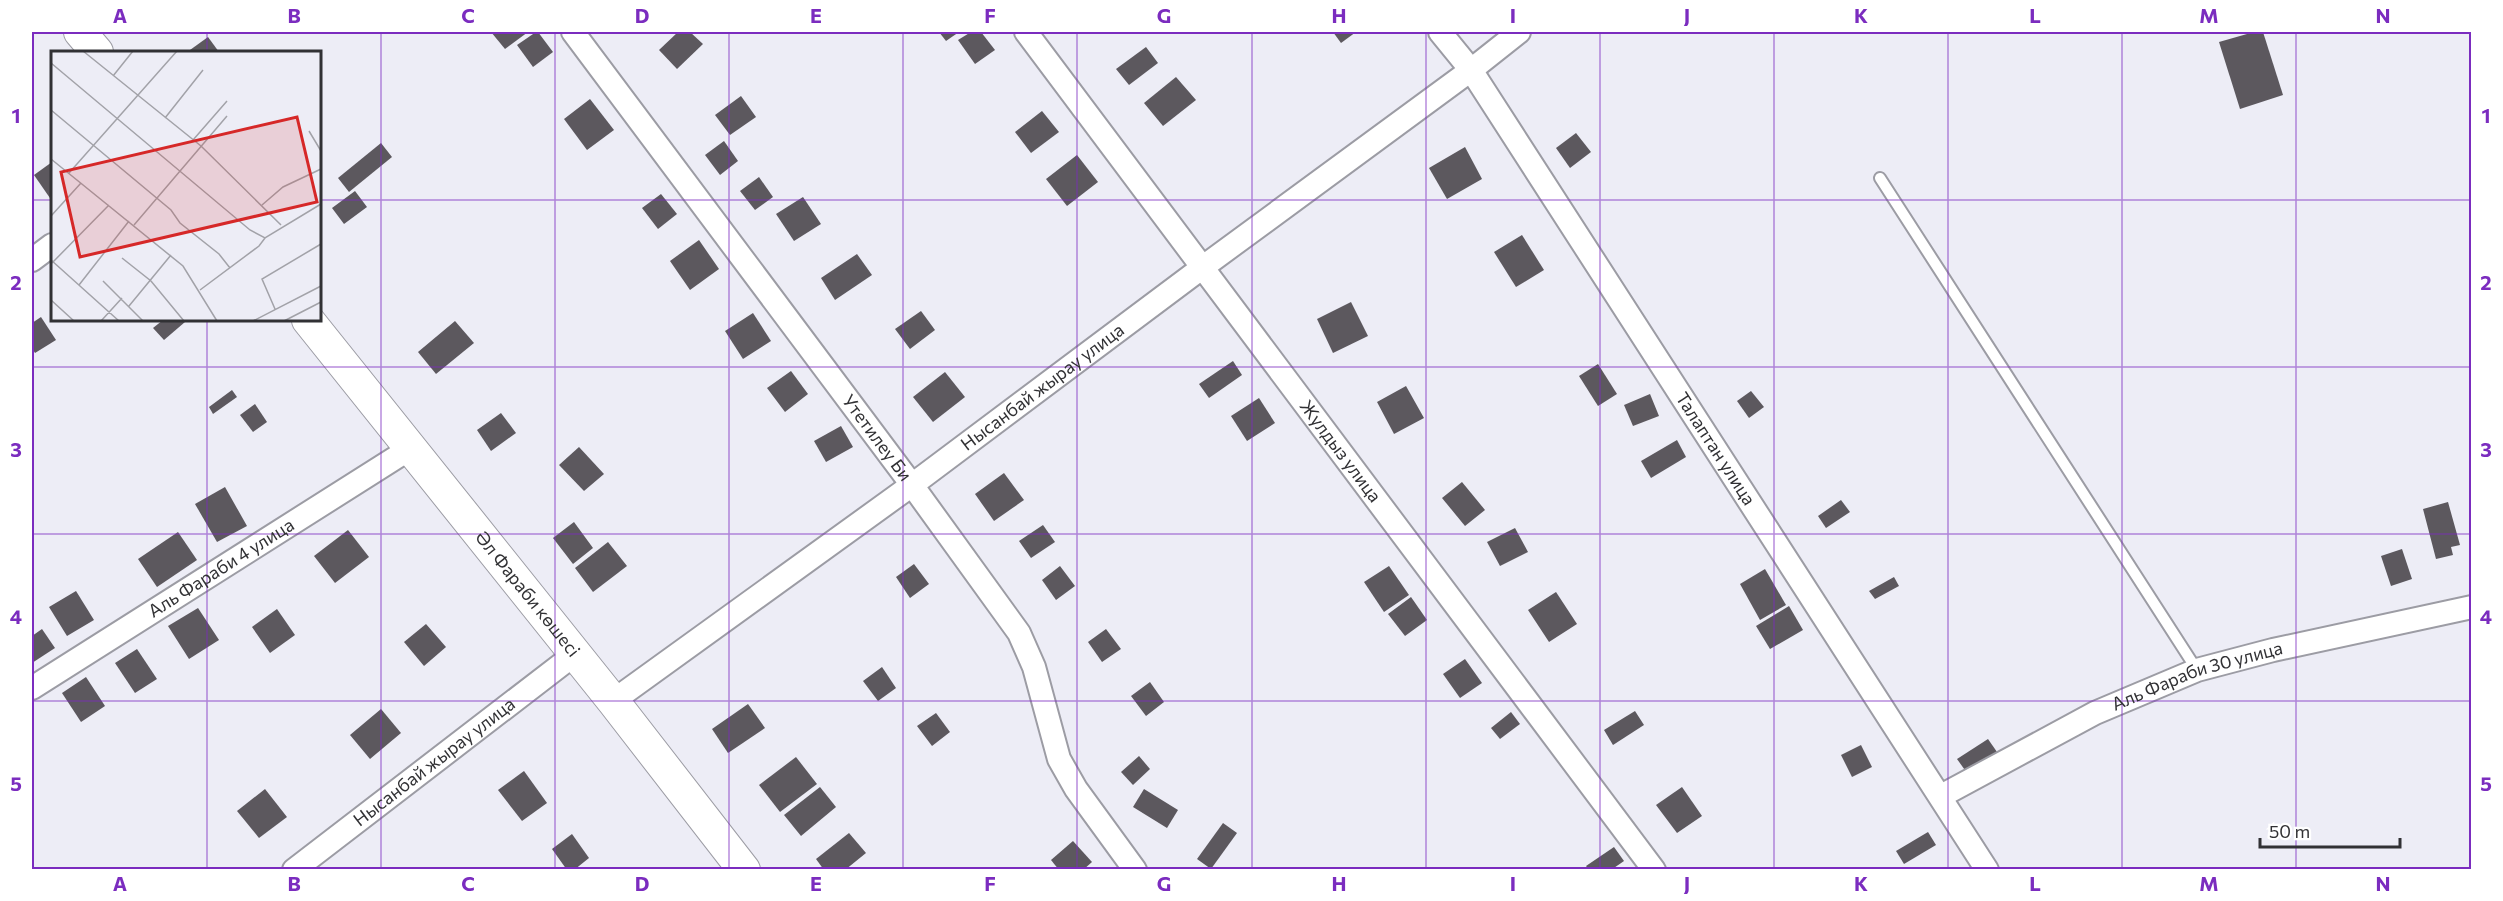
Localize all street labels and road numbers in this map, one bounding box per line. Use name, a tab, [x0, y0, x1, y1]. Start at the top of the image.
street label: Нысанбай жырау улица	[956, 318, 1128, 455]
street label: Талаптан улица	[1672, 388, 1761, 509]
street label: Утетилеу Би	[838, 390, 917, 485]
street label: Жулдыз улица	[1296, 395, 1386, 506]
street label: Аль Фараби 4 улица	[144, 513, 298, 622]
street label: Әл Фараби көшесі	[471, 526, 585, 661]
street label: Аль Фараби 30 улица	[2108, 636, 2284, 715]
street label: Нысанбай жырау улица	[348, 692, 519, 830]

